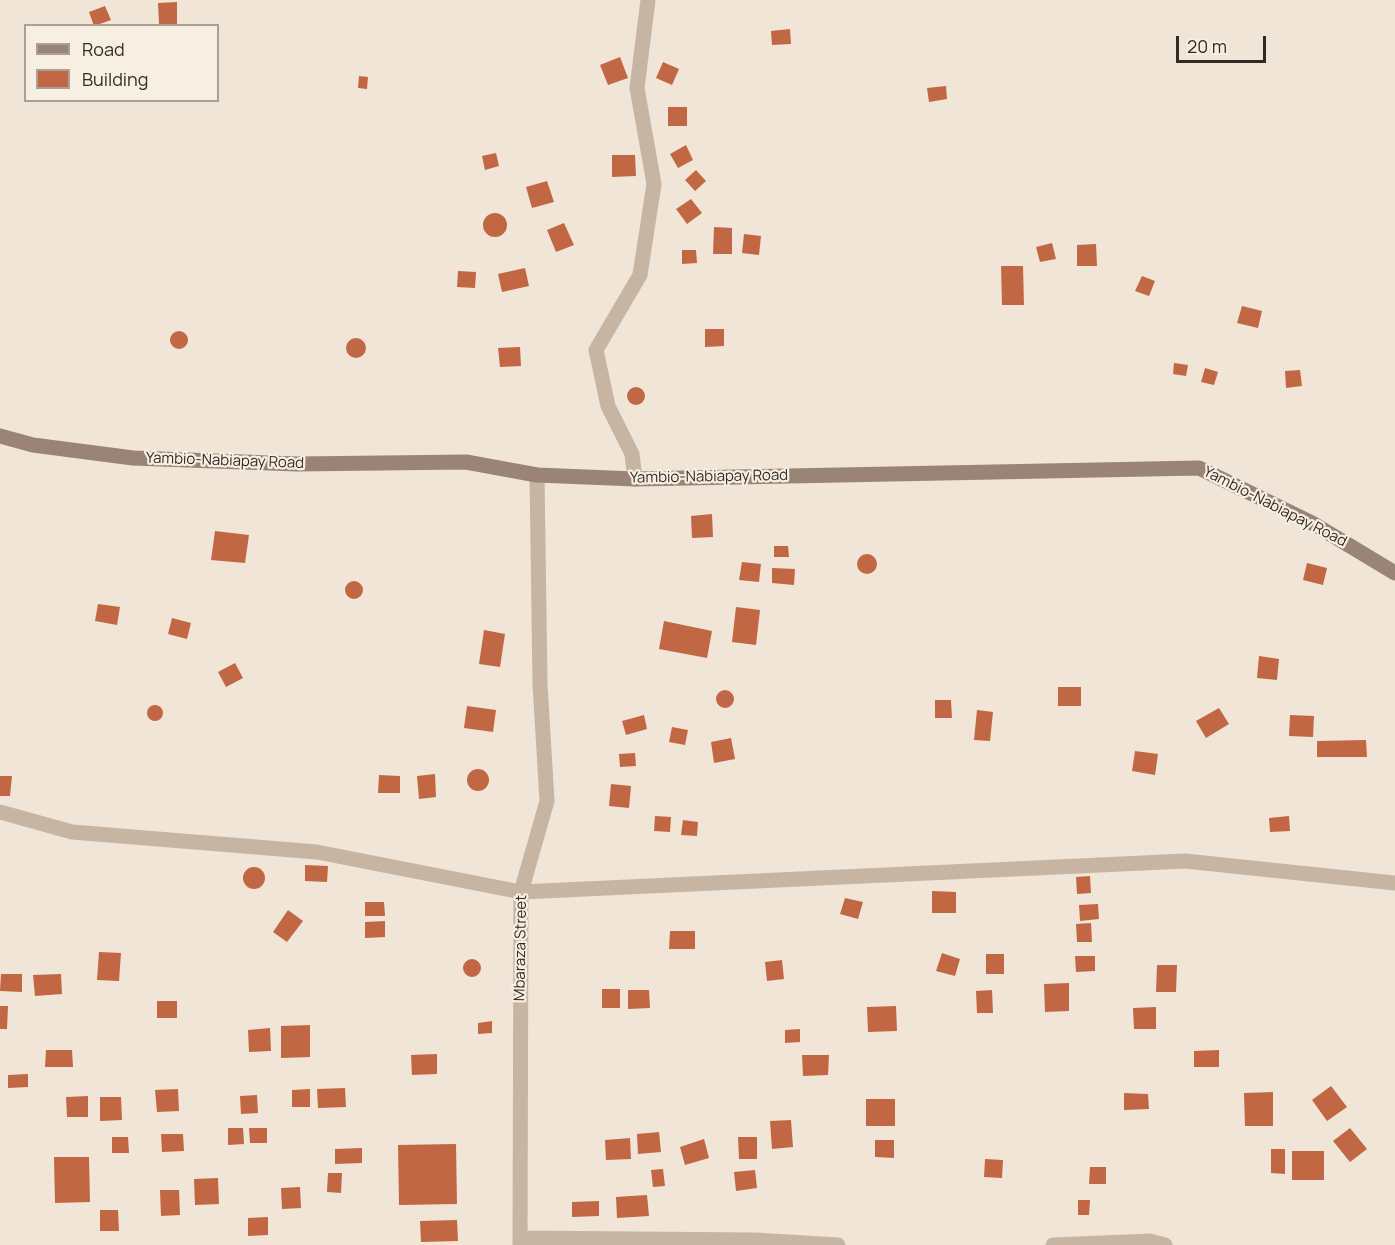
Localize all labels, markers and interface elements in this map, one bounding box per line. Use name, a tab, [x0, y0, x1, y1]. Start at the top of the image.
legend	[24, 24, 219, 102]
scale bar	[1179, 24, 1269, 62]
text: 20 m	[1187, 34, 1227, 58]
text: Road	[82, 37, 125, 61]
text: Building	[82, 67, 148, 91]
street label: Yambio-Nabiapay Road	[146, 449, 304, 473]
street label: Yambio-Nabiapay Road	[1200, 463, 1350, 551]
street label: Yambio-Nabiapay Road	[630, 467, 788, 487]
street label: Mbaraza Street	[511, 895, 531, 1001]

